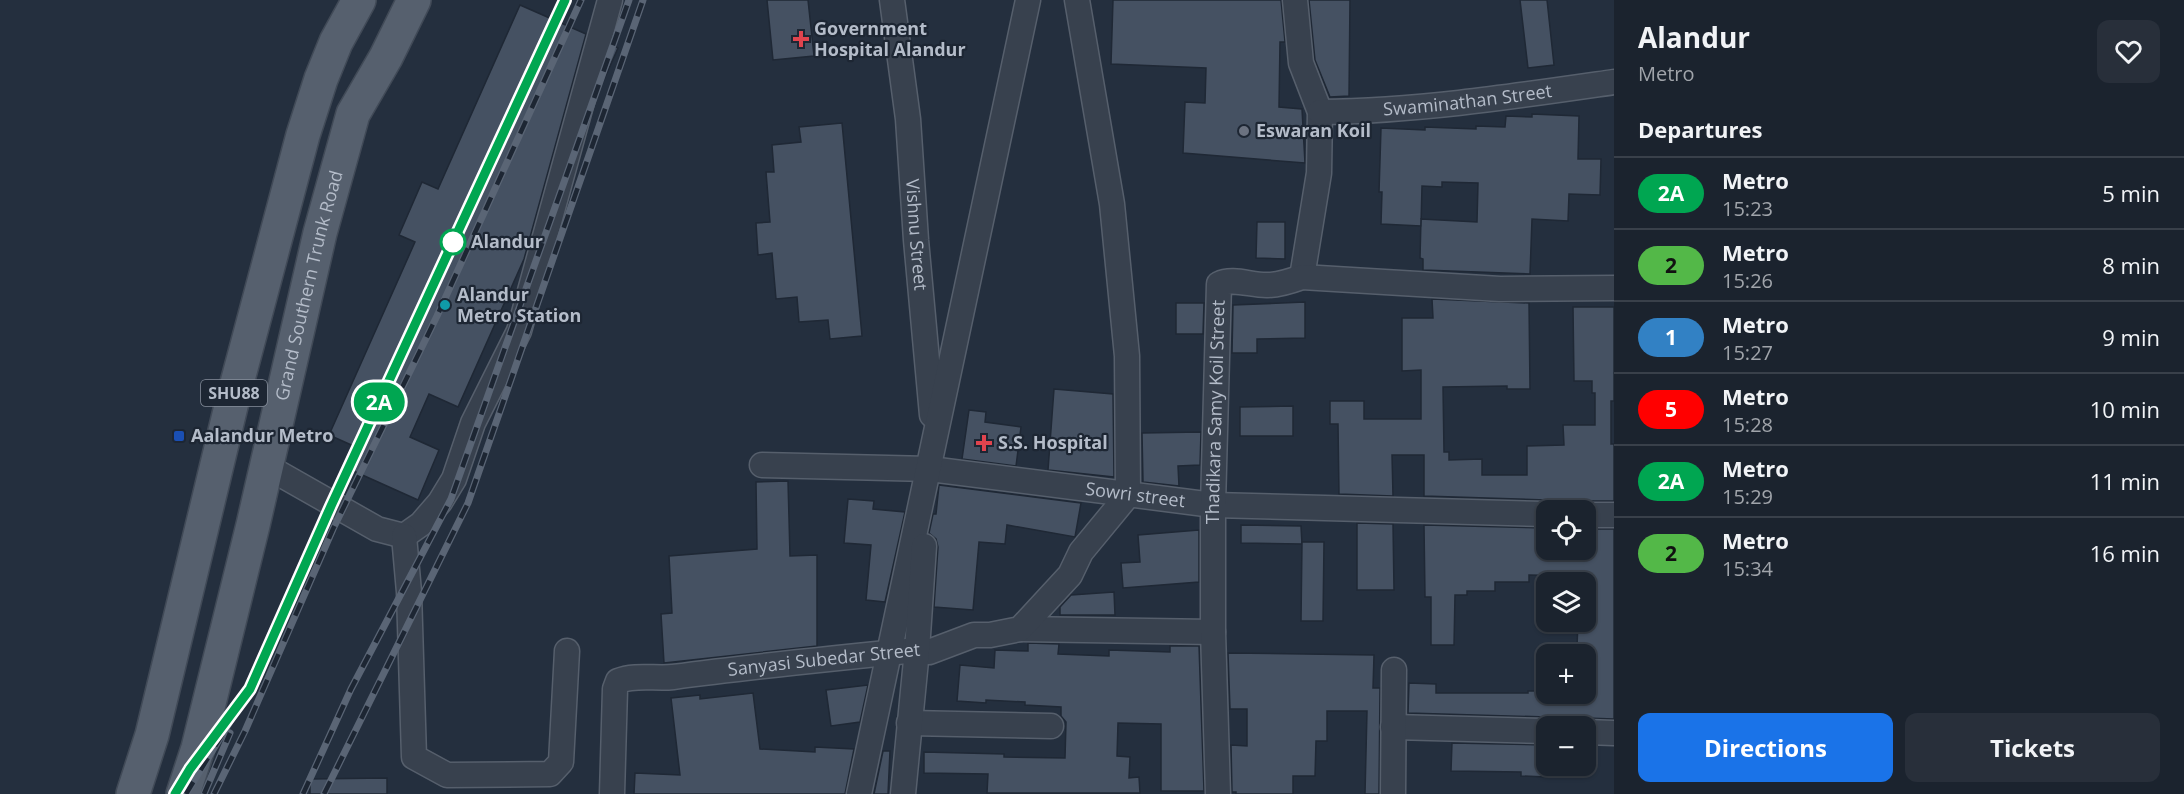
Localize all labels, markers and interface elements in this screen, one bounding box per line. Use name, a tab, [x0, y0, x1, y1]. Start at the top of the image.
place label: Government Hospital Alandur	[814, 16, 966, 61]
text: Alandur	[1638, 18, 1750, 56]
button: heart	[2097, 20, 2160, 83]
marker: Government Hospital Alandur	[792, 30, 810, 48]
text: Metro	[1638, 60, 1695, 87]
street label: Swaminathan Street	[1382, 78, 1553, 121]
text: Departures	[1638, 114, 1762, 144]
place label: Eswaran Koil	[1256, 118, 1371, 142]
marker: Eswaran Koil	[1237, 124, 1251, 138]
text: Metro	[1722, 165, 1789, 195]
street label: Grand Southern Trunk Road	[269, 167, 348, 403]
street label: Vishnu Street	[901, 178, 934, 291]
text: 5 min	[2102, 178, 2160, 208]
text: 2A	[1658, 179, 1684, 207]
text: 15:23	[1722, 195, 1773, 222]
marker: Alandur	[440, 229, 466, 255]
place label: Alandur	[471, 229, 543, 253]
text: Metro	[1722, 237, 1789, 267]
text: 8 min	[2102, 250, 2160, 280]
text: 2	[1665, 251, 1677, 279]
text: 15:26	[1722, 267, 1773, 294]
place label: Alandur Metro Station	[457, 282, 581, 327]
marker: Alandur Metro Station	[438, 298, 452, 312]
street label: Thadikara Samy Koil Street	[1200, 300, 1230, 524]
text: Metro	[1722, 309, 1789, 339]
text: 9 min	[2102, 322, 2160, 352]
text: 1	[1665, 323, 1677, 351]
text: 15:27	[1722, 339, 1773, 366]
road number: SHU88	[201, 380, 267, 406]
text: Metro	[1722, 381, 1789, 411]
line badge: 2A	[352, 382, 406, 422]
text: 2A	[366, 388, 392, 416]
text: 10 min	[2090, 394, 2160, 424]
text: 5	[1665, 395, 1677, 423]
text: 15:28	[1722, 411, 1773, 438]
place label: Aalandur Metro	[191, 423, 333, 447]
marker: Aalandur Metro	[172, 429, 186, 443]
place label: S.S. Hospital	[998, 430, 1108, 454]
marker: S.S. Hospital	[975, 434, 993, 452]
text: Metro	[1722, 453, 1789, 483]
text: 11 min	[2090, 466, 2160, 496]
text: 2A	[1658, 467, 1684, 495]
street label: Sowri street	[1084, 476, 1187, 512]
text: 15:29	[1722, 483, 1773, 510]
map controls	[1536, 500, 1596, 776]
button: locate	[1536, 500, 1596, 560]
text: Metro	[1722, 525, 1789, 555]
text: 16 min	[2090, 538, 2160, 568]
text: 2	[1665, 539, 1677, 567]
text: 15:34	[1722, 555, 1773, 582]
button: layers	[1536, 572, 1596, 632]
street label: Sanyasi Subedar Street	[726, 637, 921, 681]
button: +	[1536, 644, 1596, 704]
button: Directions	[1638, 713, 1893, 782]
button: Tickets	[1905, 713, 2160, 782]
button: −	[1536, 716, 1596, 776]

